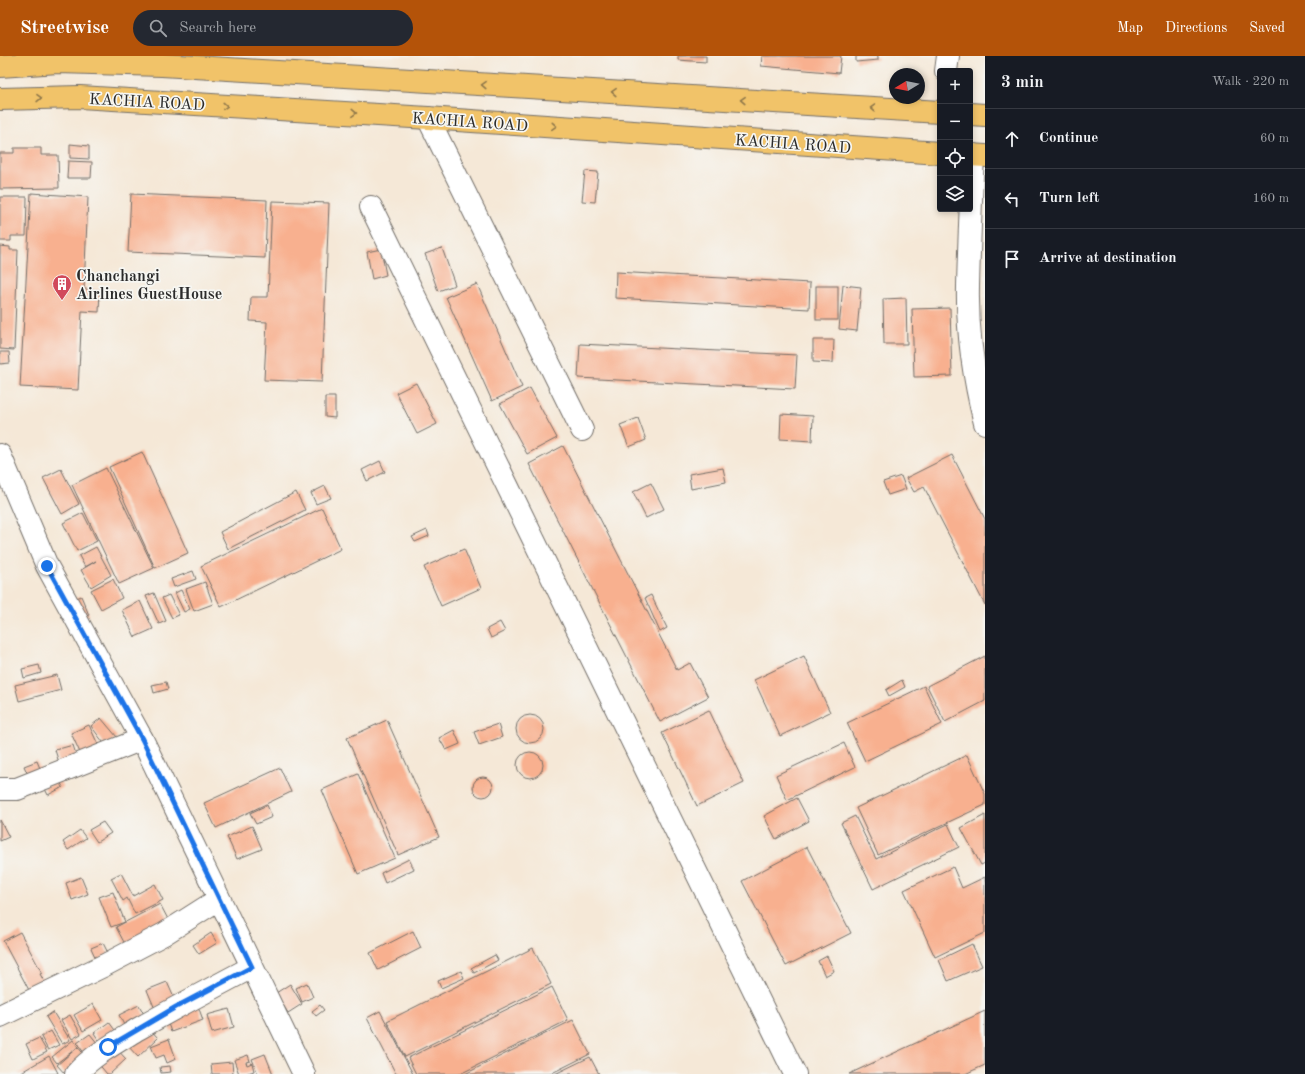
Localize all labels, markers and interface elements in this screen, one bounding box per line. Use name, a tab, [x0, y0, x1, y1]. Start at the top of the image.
search box	[133, 10, 413, 46]
icon: search	[147, 17, 169, 39]
text: Streetwise	[20, 19, 109, 38]
text: Search here	[179, 21, 256, 36]
text: Map	[1117, 21, 1143, 35]
text: Directions	[1165, 21, 1227, 35]
text: Saved	[1249, 21, 1285, 35]
north arrow	[889, 68, 925, 104]
map controls	[937, 68, 973, 212]
button: +	[937, 68, 973, 104]
text: 3 min	[1001, 74, 1044, 91]
text: Walk · 220 m	[1212, 75, 1289, 88]
one-way arrow	[481, 80, 487, 89]
one-way arrow	[611, 88, 617, 97]
street label: KACHIA ROAD	[88, 92, 205, 114]
one-way arrow	[36, 94, 42, 102]
one-way arrow	[740, 96, 746, 105]
one-way arrow	[222, 101, 228, 110]
one-way arrow	[870, 104, 876, 113]
button: −	[937, 104, 973, 140]
one-way arrow	[351, 109, 357, 118]
street label: KACHIA ROAD	[411, 111, 528, 135]
one-way arrow	[551, 122, 557, 131]
icon: ahead	[1001, 128, 1023, 150]
text: Continue	[1039, 131, 1098, 146]
text: 60 m	[1260, 132, 1289, 145]
street label: KACHIA ROAD	[734, 133, 851, 157]
button: locate	[937, 140, 973, 176]
button: layers	[937, 176, 973, 212]
icon: left	[1001, 188, 1023, 210]
text: Turn left	[1039, 191, 1099, 206]
text: 160 m	[1252, 192, 1289, 205]
icon: arrive	[1001, 248, 1023, 270]
text: Arrive at destination	[1039, 251, 1177, 266]
place label: Chanchangi Airlines GuestHouse	[76, 269, 222, 303]
building icon: Chanchangi Airlines GuestHouse	[51, 273, 73, 301]
route end	[38, 557, 56, 575]
route start	[99, 1038, 117, 1056]

